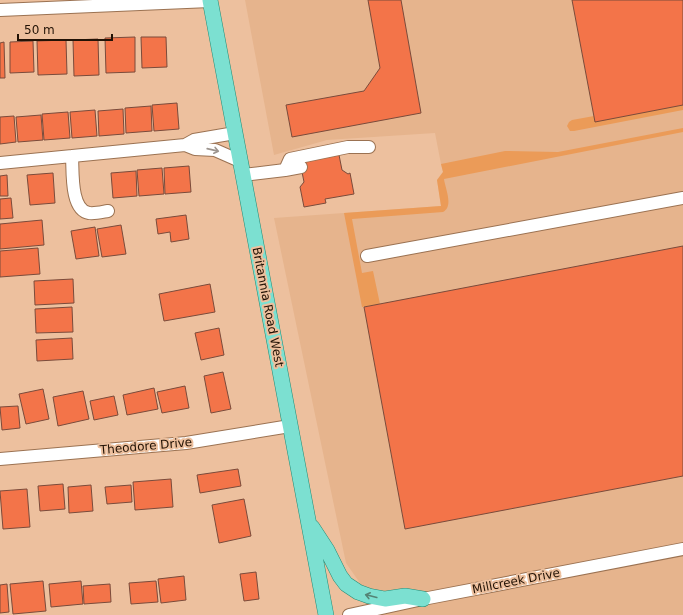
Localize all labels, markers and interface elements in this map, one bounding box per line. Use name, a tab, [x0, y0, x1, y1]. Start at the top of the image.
scale bar	[18, 16, 112, 42]
text: 50 m	[24, 23, 55, 37]
one-way arrow	[206, 147, 219, 155]
street label: Britannia Road West	[250, 246, 287, 368]
street label: Theodore Drive	[98, 435, 193, 457]
street label: Millcreek Drive	[471, 566, 561, 596]
one-way arrow	[365, 592, 378, 599]

